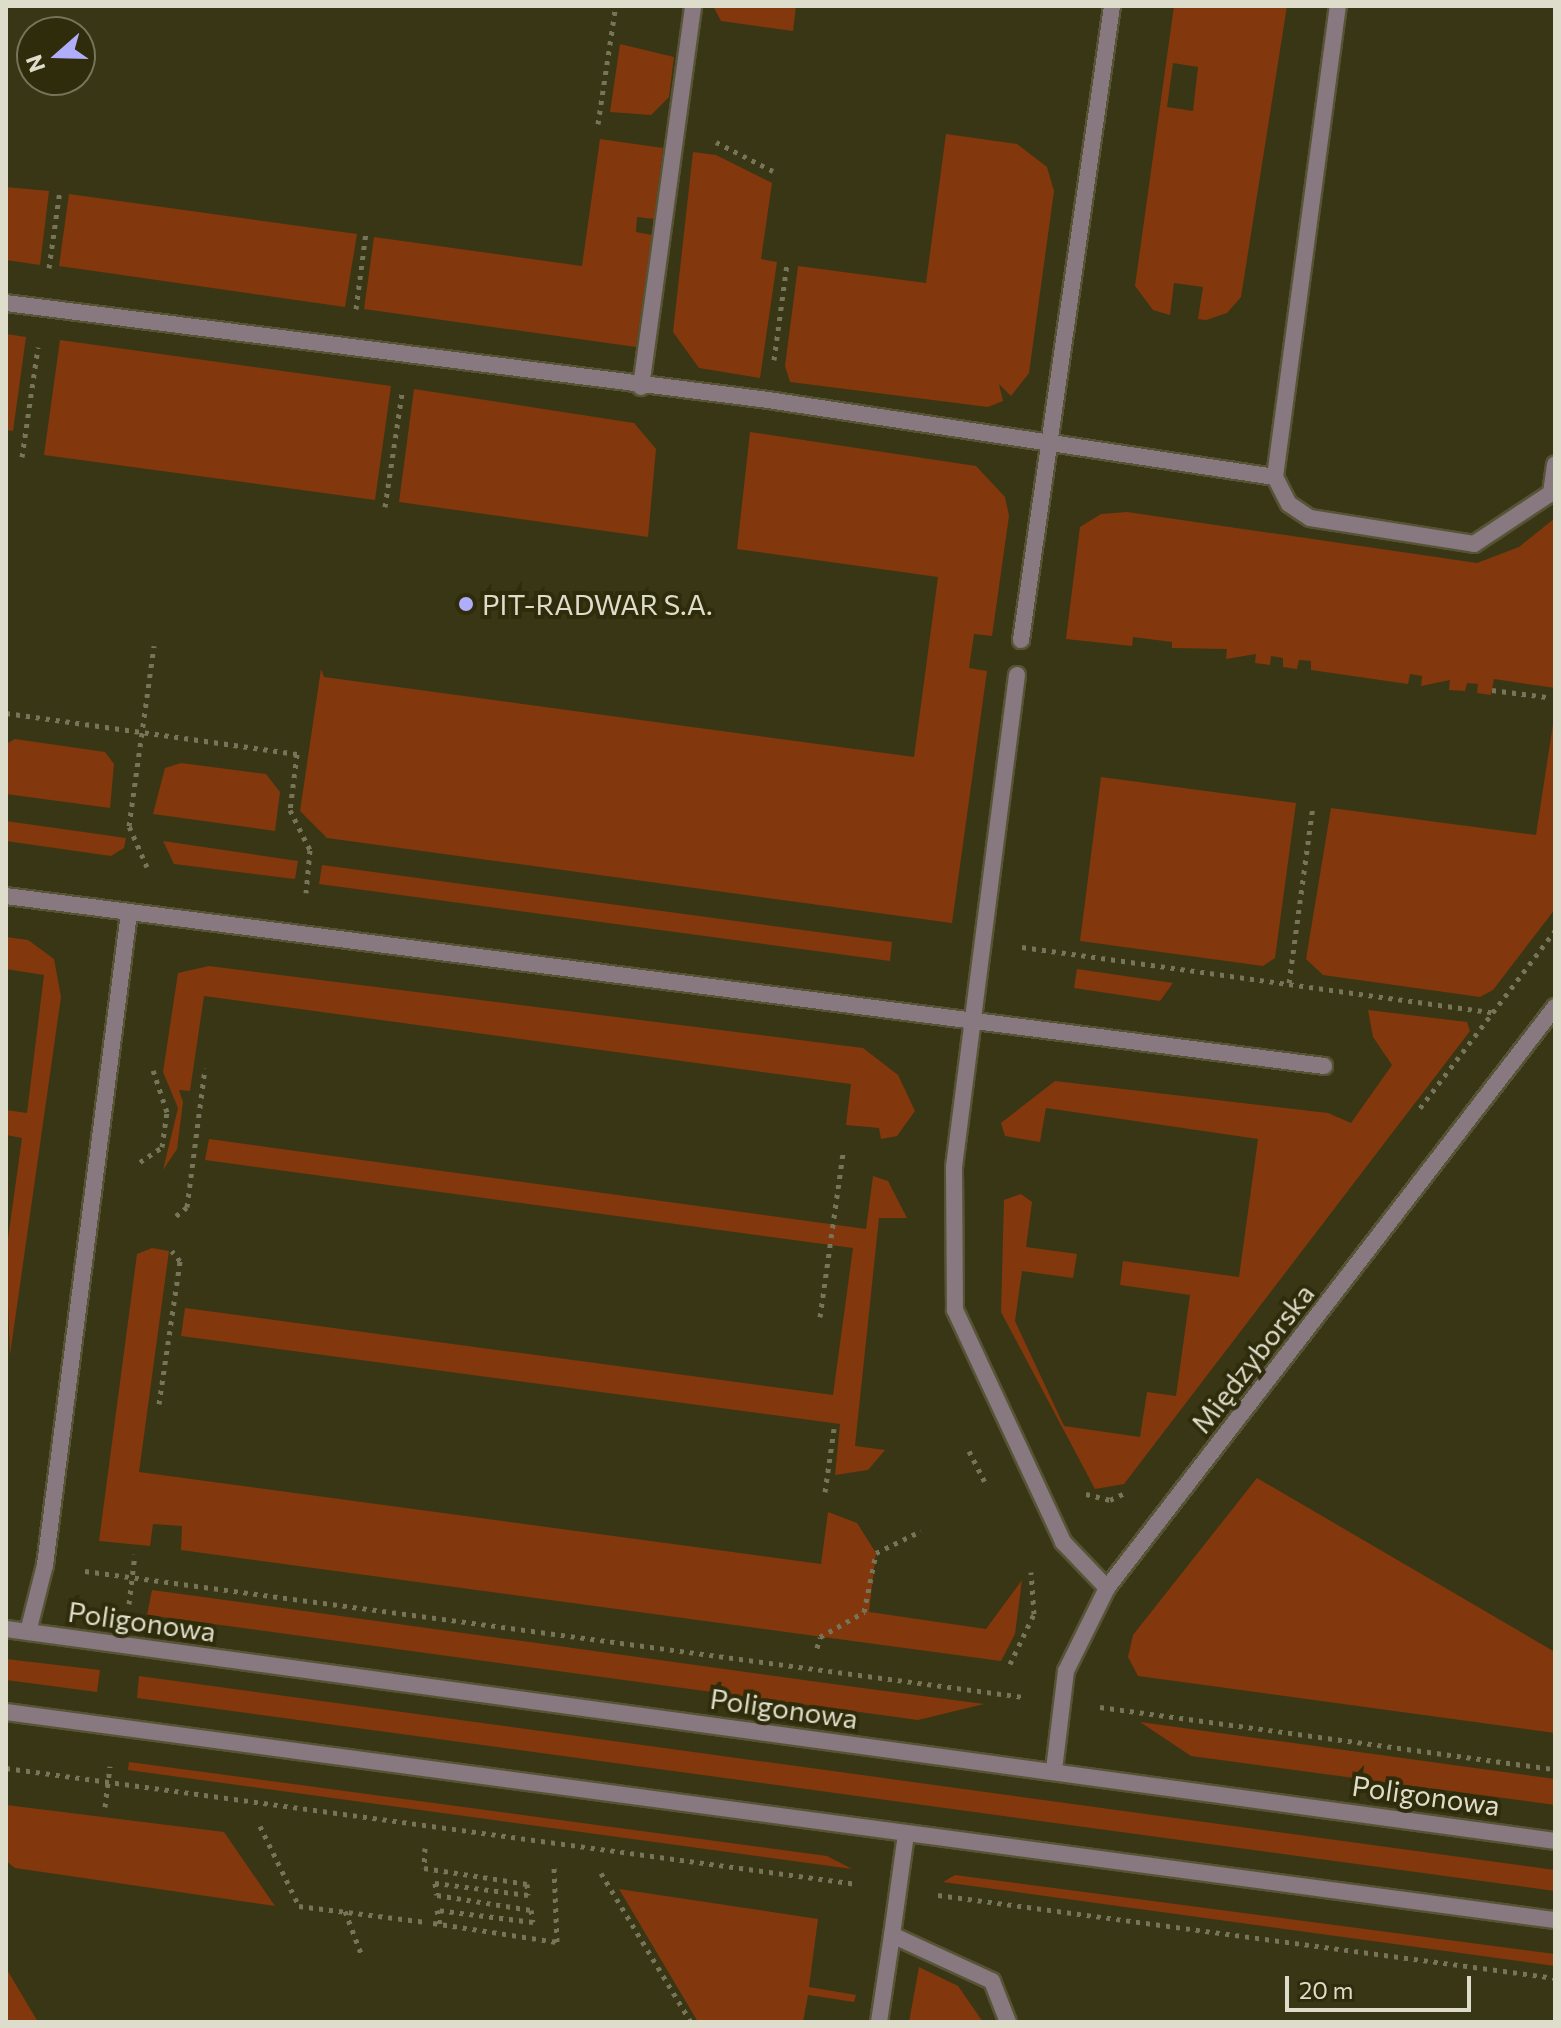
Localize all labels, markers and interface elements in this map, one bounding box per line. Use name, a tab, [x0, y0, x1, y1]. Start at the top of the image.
north arrow	[16, 16, 96, 96]
text: N	[19, 51, 50, 76]
place label: PIT-RADWAR S.A.	[482, 587, 713, 621]
marker: PIT-RADWAR S.A.	[457, 595, 475, 613]
street label: Międzyborska	[1183, 1277, 1321, 1439]
street label: Poligonowa	[66, 1594, 218, 1648]
street label: Poligonowa	[708, 1681, 860, 1735]
street label: Poligonowa	[1350, 1768, 1502, 1822]
scale bar	[1289, 1960, 1475, 2010]
text: 20 m	[1299, 1975, 1353, 2004]

